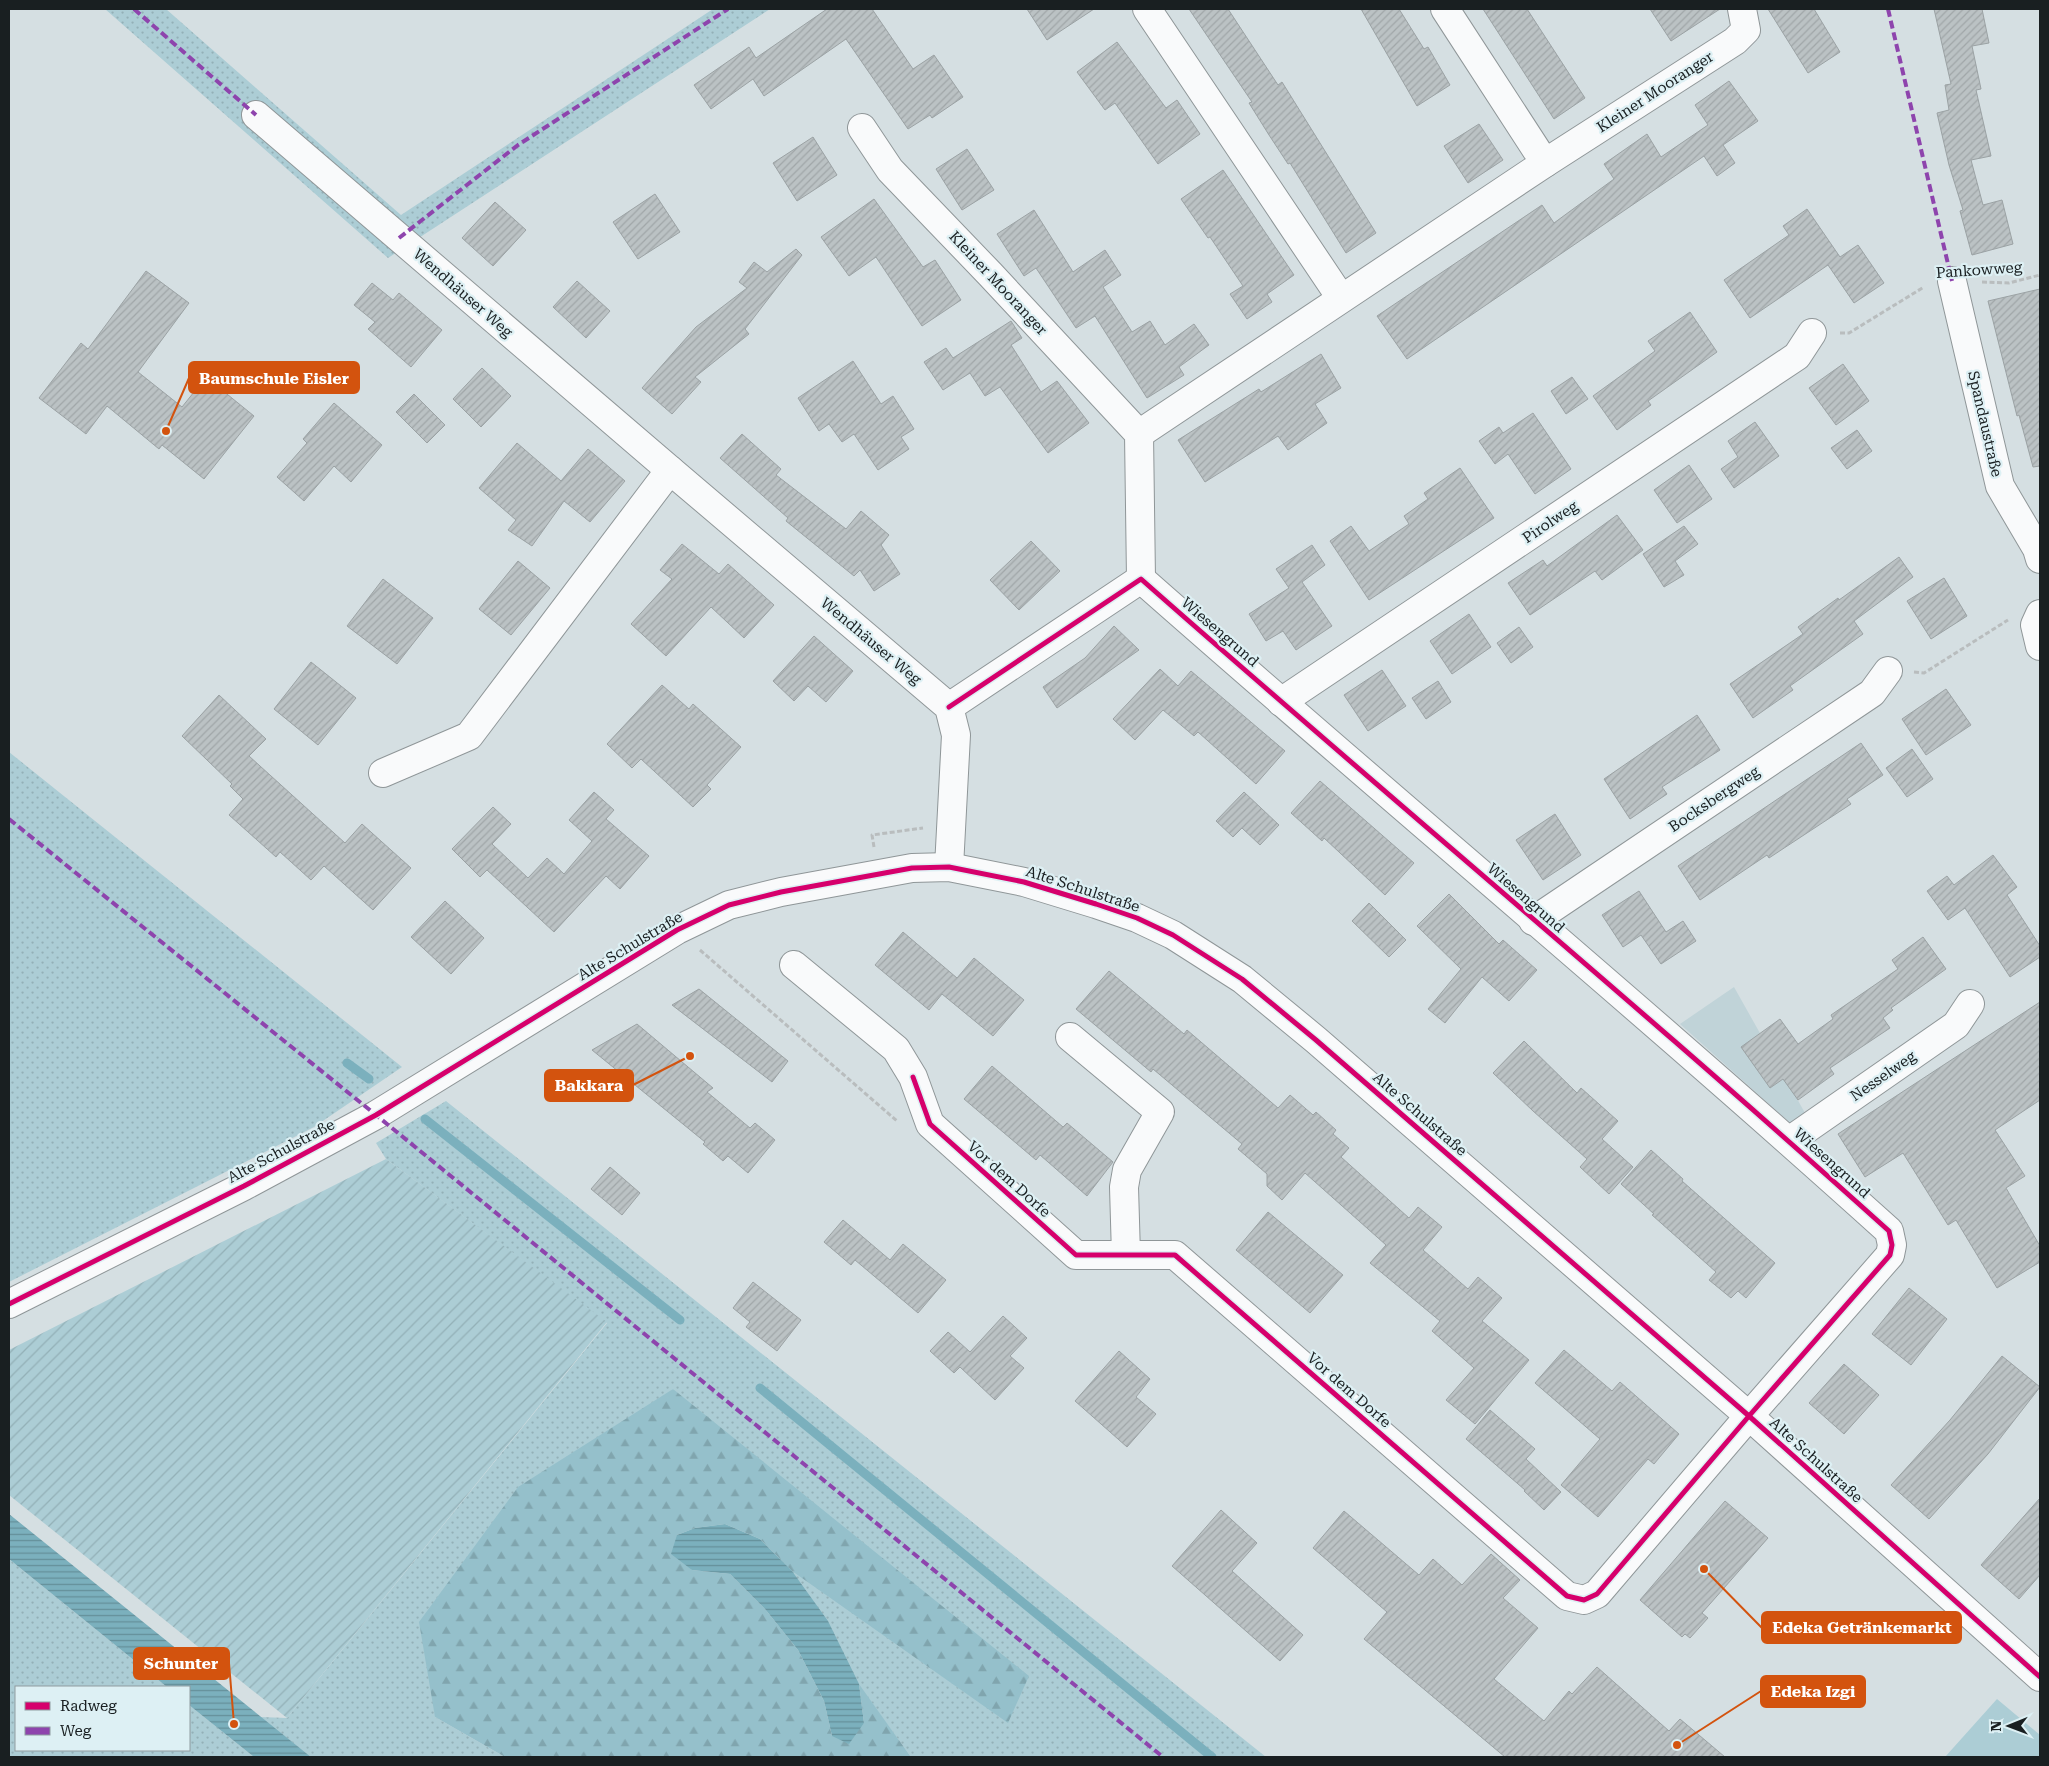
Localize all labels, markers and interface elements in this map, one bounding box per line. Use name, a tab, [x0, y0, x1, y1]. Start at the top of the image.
street label: Kleiner Mooranger	[1593, 48, 1717, 136]
street label: Kleiner Mooranger	[945, 227, 1051, 339]
street label: Wendhäuser Weg	[410, 245, 517, 341]
street label: Pankowweg	[1935, 258, 2023, 282]
callout: Baumschule Eisler	[189, 362, 359, 393]
text: Baumschule Eisler	[199, 369, 349, 388]
street label: Spandaustraße	[1964, 369, 2006, 479]
street label: Pirolweg	[1519, 497, 1582, 547]
street label: Wendhäuser Weg	[817, 594, 925, 689]
street label: Wiesengrund	[1178, 594, 1263, 671]
street label: Bocksbergweg	[1665, 762, 1763, 836]
street label: Wiesengrund	[1484, 860, 1569, 937]
street label: Alte Schulstraße	[1024, 862, 1142, 916]
street label: Alte Schulstraße	[574, 908, 686, 984]
street label: Nesselweg	[1847, 1047, 1920, 1105]
street label: Alte Schulstraße	[1369, 1068, 1471, 1160]
callout: Bakkara	[545, 1070, 633, 1101]
text: Bakkara	[555, 1076, 624, 1095]
street label: Alte Schulstraße	[224, 1115, 338, 1187]
street label: Wiesengrund	[1790, 1124, 1874, 1202]
street label: Vor dem Dorfe	[964, 1137, 1054, 1221]
street label: Vor dem Dorfe	[1303, 1349, 1395, 1431]
street label: Alte Schulstraße	[1766, 1414, 1866, 1506]
callout: Edeka Getränkemarkt	[1762, 1612, 1961, 1643]
text: Edeka Getränkemarkt	[1772, 1618, 1952, 1637]
callout: Schunter	[134, 1648, 229, 1679]
text: Schunter	[144, 1654, 218, 1673]
callout: Edeka Izgi	[1761, 1676, 1865, 1707]
text: Edeka Izgi	[1771, 1682, 1856, 1701]
legend	[15, 1686, 190, 1751]
text: Radweg	[60, 1697, 117, 1715]
north arrow	[1984, 1701, 2034, 1751]
text: N	[1988, 1720, 2004, 1732]
text: Weg	[60, 1722, 92, 1740]

